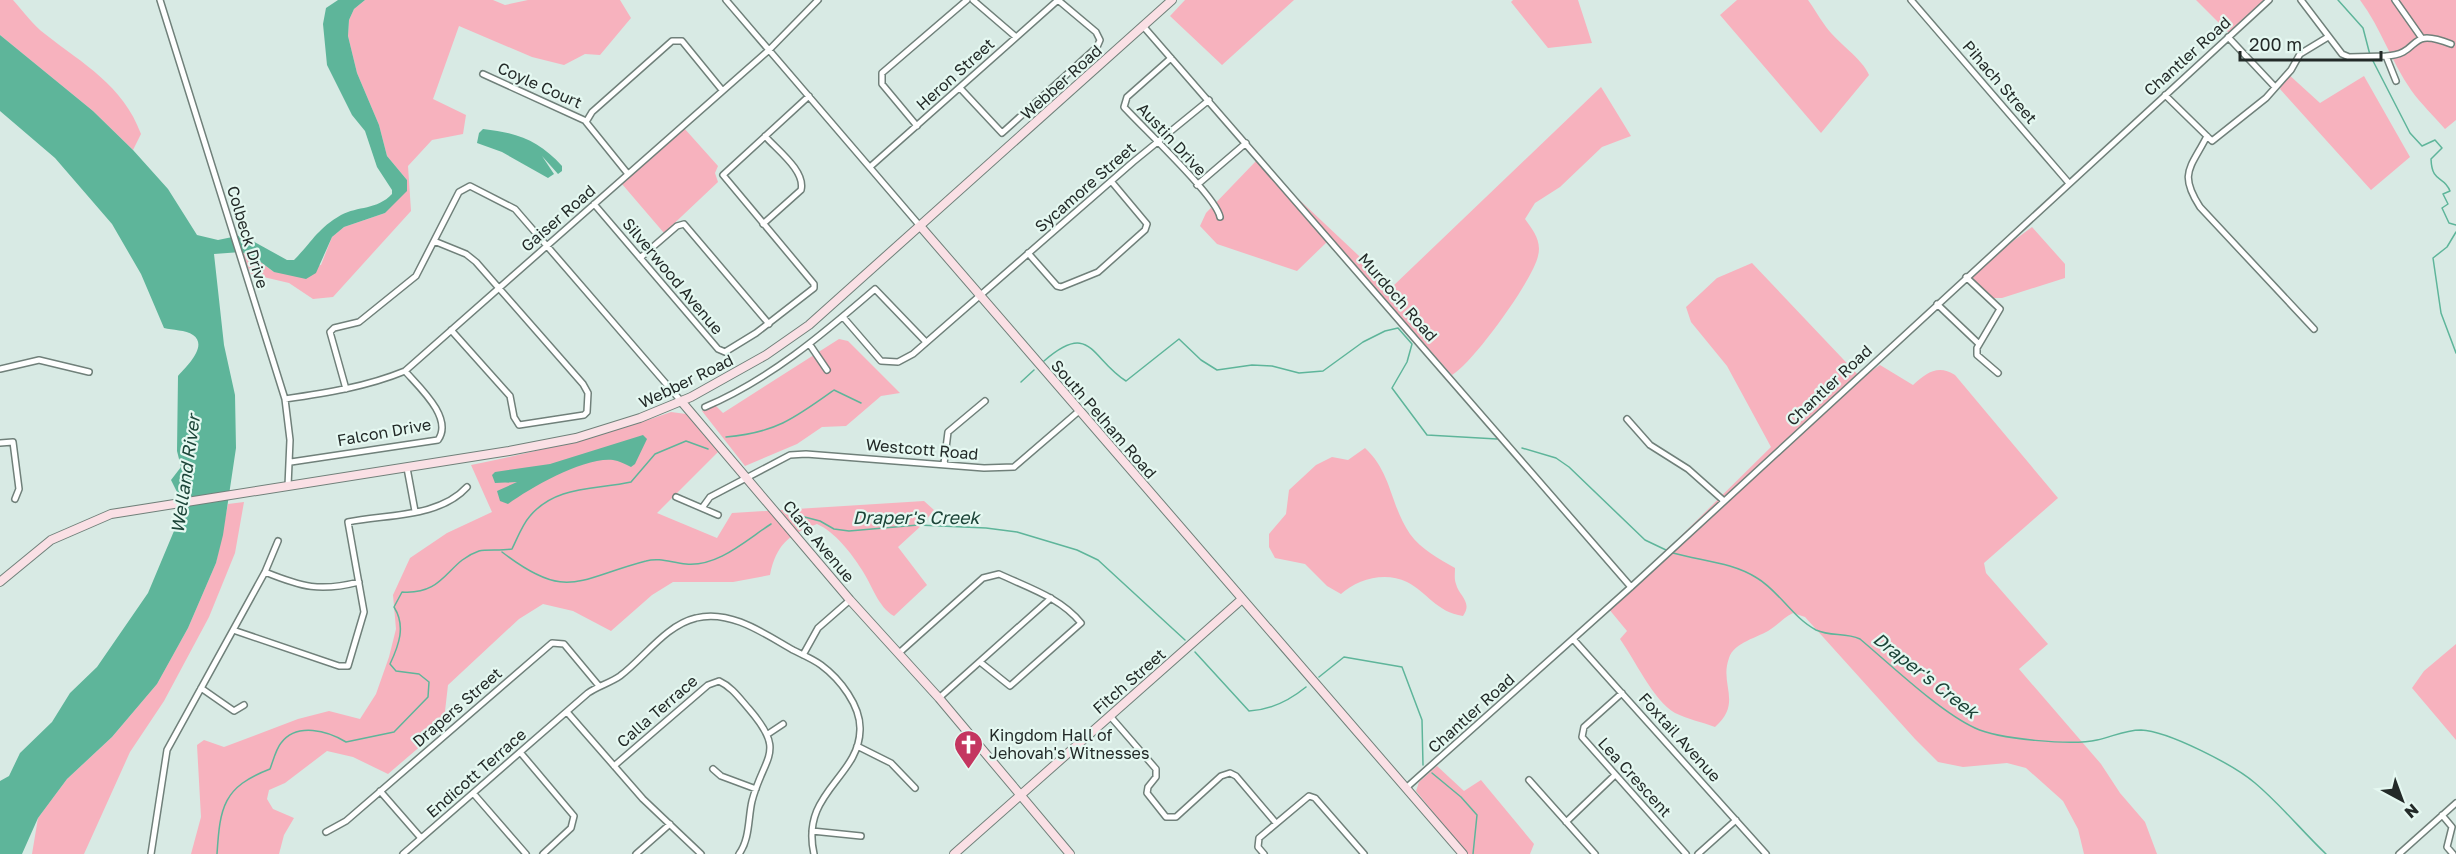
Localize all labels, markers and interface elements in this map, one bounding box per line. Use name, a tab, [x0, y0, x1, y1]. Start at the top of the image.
street label: Chantler Road	[2140, 12, 2234, 100]
scale bar	[2240, 24, 2381, 62]
text: 200 m	[2249, 33, 2302, 55]
street label: Heron Street	[912, 34, 998, 114]
street label: Pihach Street	[1958, 36, 2042, 128]
street label: Webber Road	[1016, 40, 1106, 124]
street label: Coyle Court	[495, 57, 585, 113]
street label: Austin Drive	[1133, 98, 1211, 180]
street label: Sycamore Street	[1031, 138, 1139, 236]
street label: Gaiser Road	[517, 180, 599, 256]
street label: Colbeck Drive	[223, 183, 273, 291]
street label: Silverwood Avenue	[618, 214, 728, 338]
street label: Murdoch Road	[1354, 249, 1442, 345]
street label: Chantler Road	[1782, 340, 1876, 430]
street label: Webber Road	[636, 350, 736, 412]
street label: South Pelham Road	[1047, 356, 1161, 482]
water label: Welland River	[166, 410, 205, 535]
street label: Falcon Drive	[335, 414, 433, 450]
street label: Westcott Road	[865, 434, 979, 464]
street label: Clare Avenue	[779, 496, 859, 586]
water label: Draper's Creek	[853, 506, 981, 528]
water label: Draper's Creek	[1869, 627, 1984, 724]
street label: Fitch Street	[1088, 644, 1170, 718]
street label: Drapers Street	[408, 663, 506, 751]
street label: Chantler Road	[1424, 669, 1518, 757]
street label: Calla Terrace	[613, 671, 701, 751]
street label: Foxtail Avenue	[1635, 688, 1725, 786]
street label: Endicott Terrace	[422, 724, 530, 822]
place label: Kingdom Hall of Jehovah's Witnesses	[989, 725, 1149, 763]
church icon: Kingdom Hall of Jehovah's Witnesses	[952, 728, 984, 770]
street label: Lea Crescent	[1594, 733, 1676, 821]
north arrow	[2372, 770, 2432, 830]
text: N	[2401, 800, 2423, 823]

